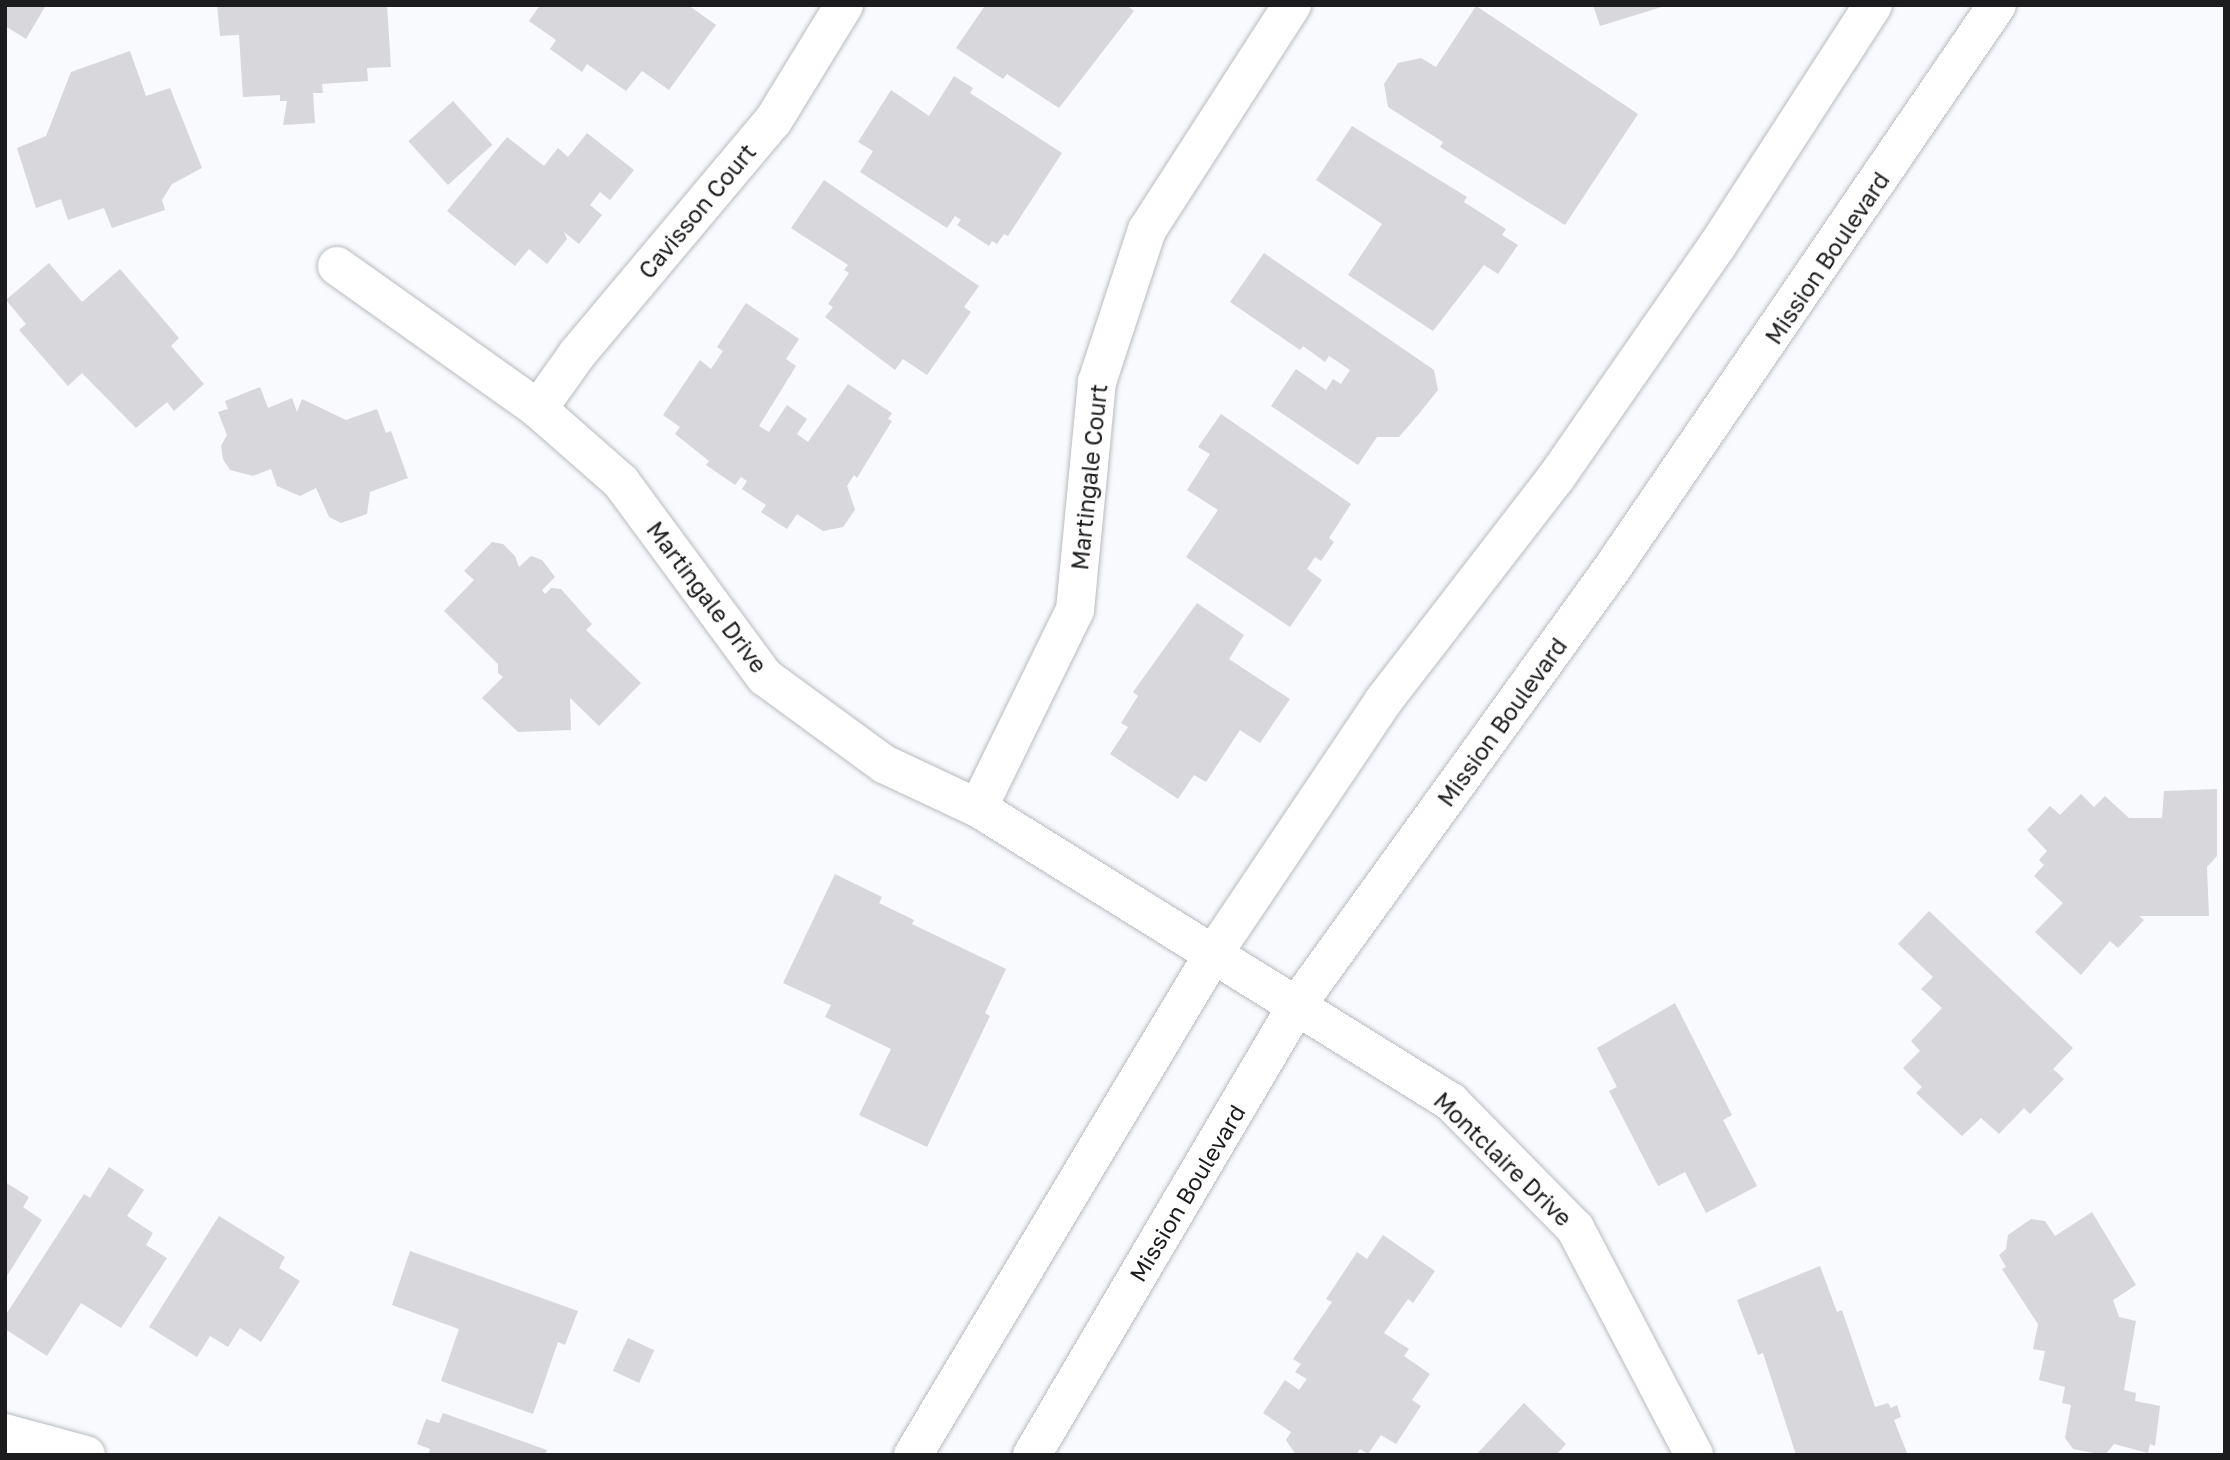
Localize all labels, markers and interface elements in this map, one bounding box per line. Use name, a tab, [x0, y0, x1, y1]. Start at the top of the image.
street label: Cavisson Court	[633, 138, 761, 284]
street label: Mission Boulevard	[1759, 167, 1895, 349]
street label: Martingale Court	[1065, 383, 1113, 571]
street label: Martingale Drive	[641, 516, 773, 678]
street label: Mission Boulevard	[1432, 632, 1572, 812]
street label: Montclaire Drive	[1428, 1086, 1578, 1232]
street label: Mission Boulevard	[1123, 1100, 1251, 1286]

